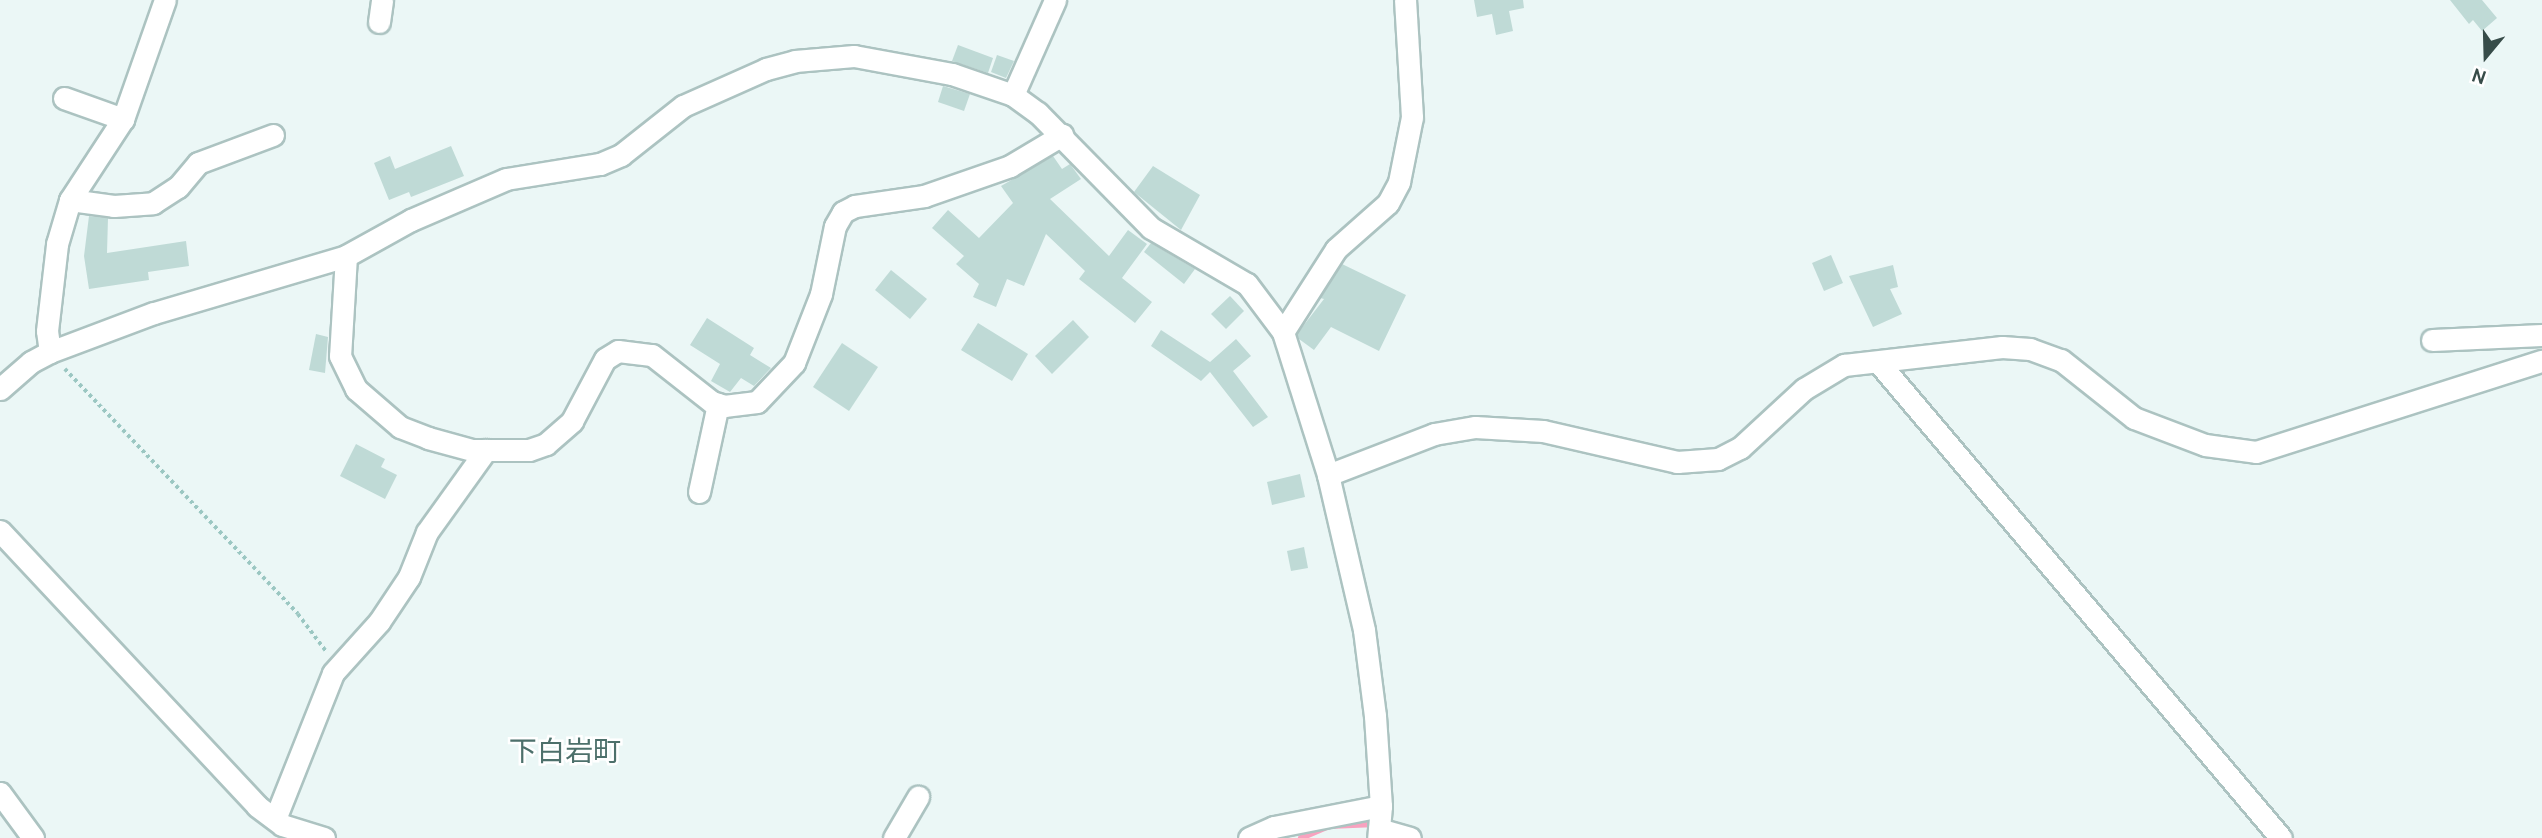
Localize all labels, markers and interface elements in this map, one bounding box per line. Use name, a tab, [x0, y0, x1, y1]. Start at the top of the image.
north arrow	[2451, 21, 2521, 91]
text: N	[2469, 63, 2489, 89]
district label: 下白岩町	[509, 734, 621, 768]

